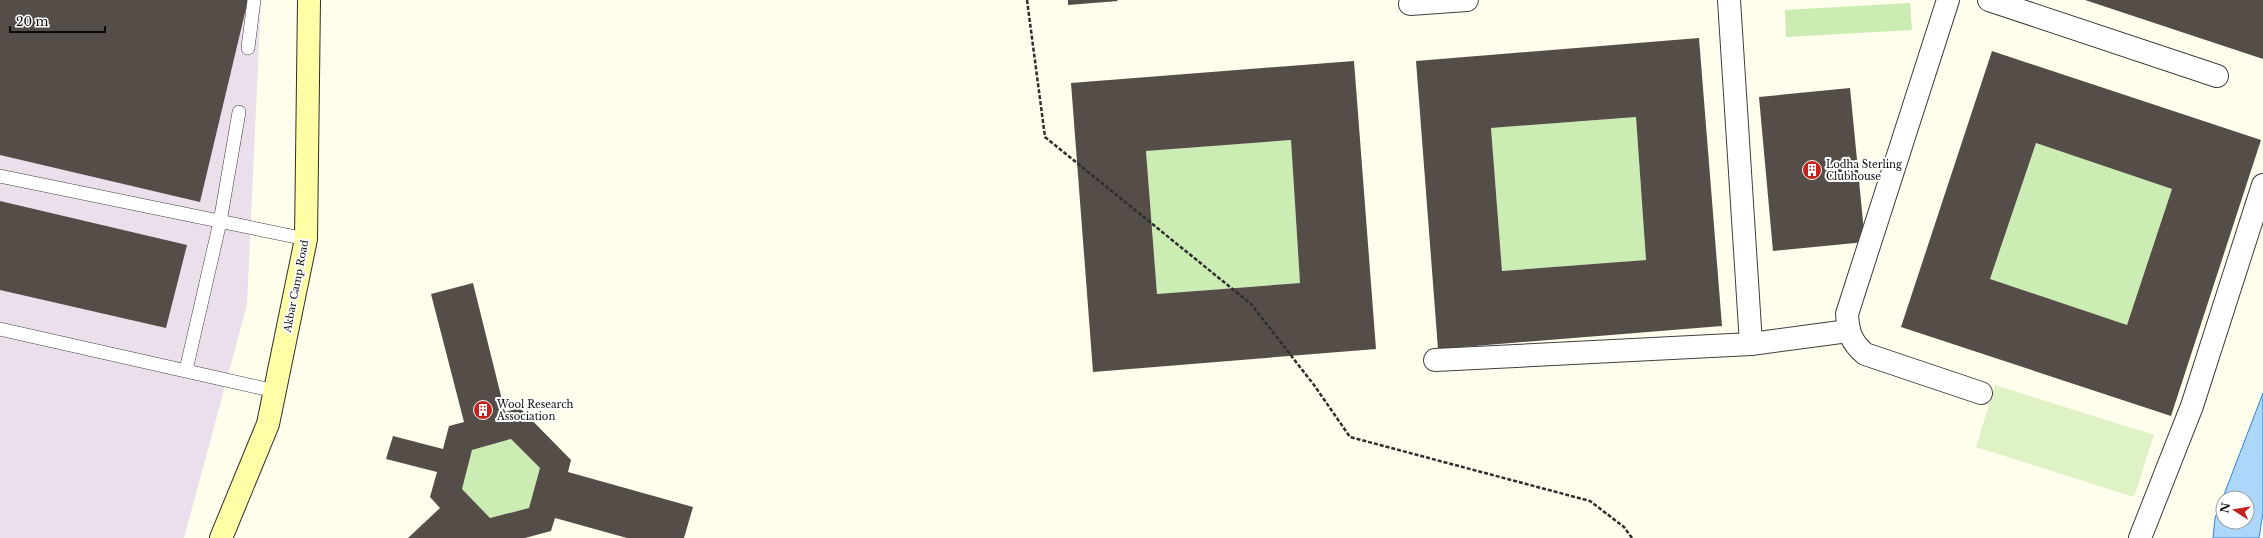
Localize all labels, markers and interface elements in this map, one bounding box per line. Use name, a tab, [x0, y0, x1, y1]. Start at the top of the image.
scale bar	[10, 8, 105, 34]
text: 20 m	[16, 14, 48, 29]
place label: Lodha Sterling Clubhouse	[1826, 158, 1903, 183]
building icon: Lodha Sterling Clubhouse	[1801, 159, 1823, 181]
street label: Akbar Camp Road	[280, 238, 311, 334]
place label: Wool Research Association	[496, 398, 574, 423]
building icon: Wool Research Association	[472, 399, 494, 421]
north arrow	[2215, 490, 2255, 530]
text: N	[2217, 501, 2233, 514]

